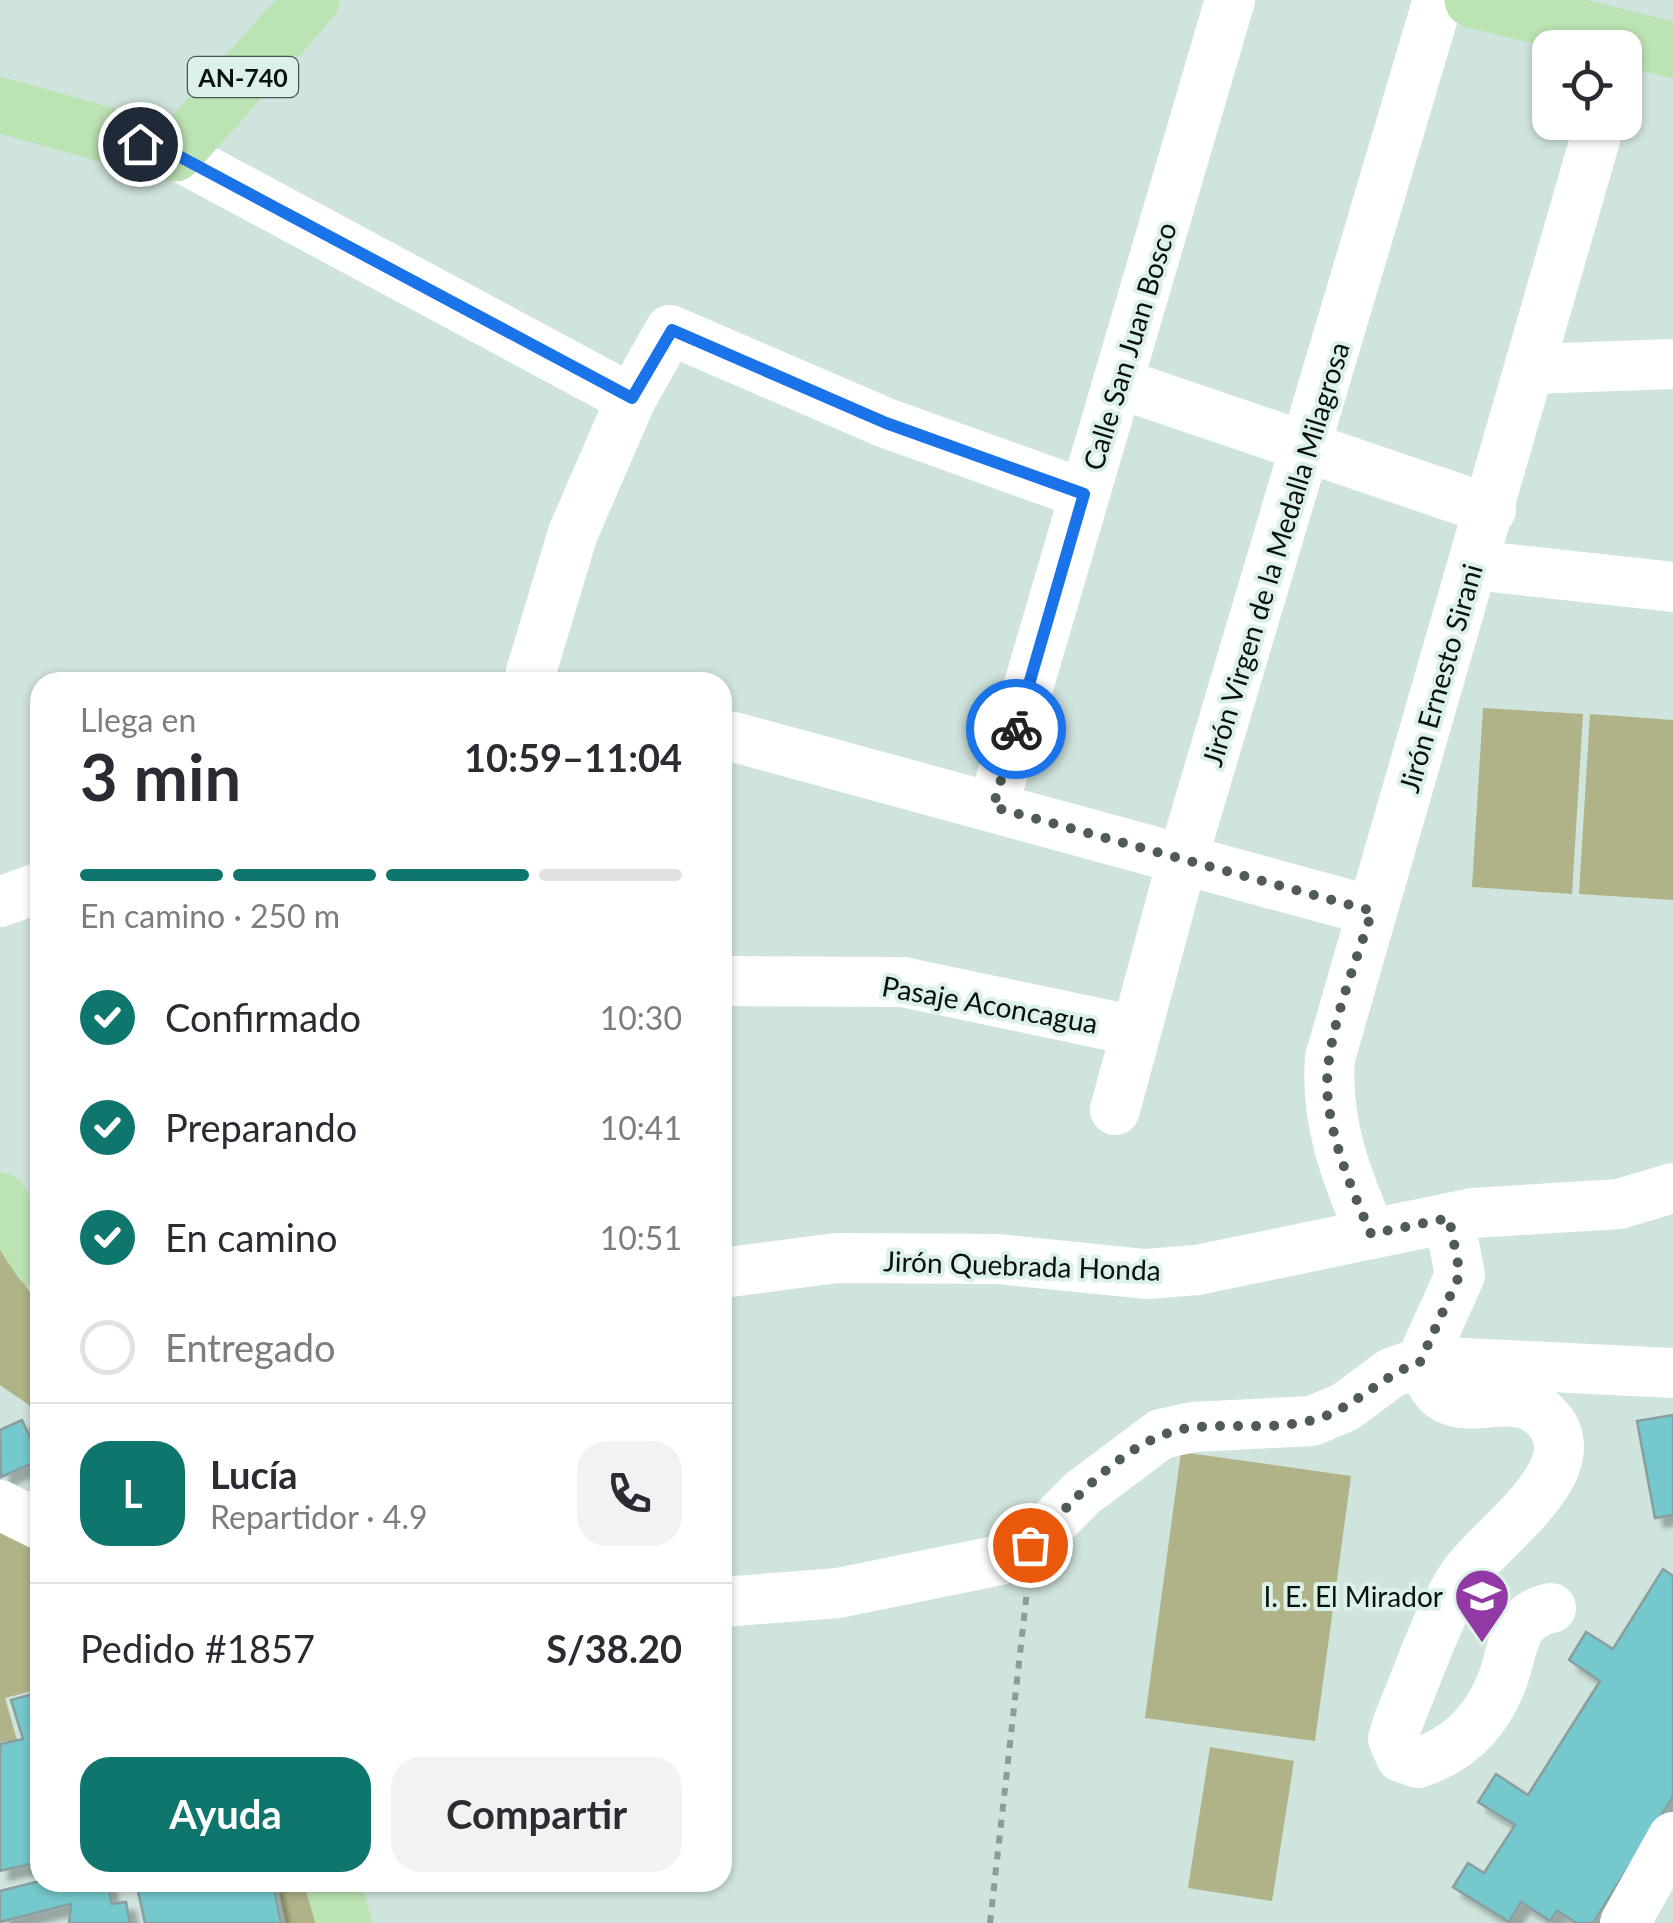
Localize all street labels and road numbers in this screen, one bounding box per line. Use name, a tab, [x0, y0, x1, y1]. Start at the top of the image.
road number: AN-740	[188, 57, 298, 97]
street label: Calle San Juan Bosco	[1075, 218, 1183, 474]
street label: Jirón Virgen de la Medalla Milagrosa	[1194, 338, 1356, 770]
street label: Jirón Ernesto Sirani	[1391, 560, 1489, 796]
street label: Pasaje Aconcagua	[879, 968, 1101, 1040]
street label: Jirón Quebrada Honda	[883, 1243, 1161, 1287]

